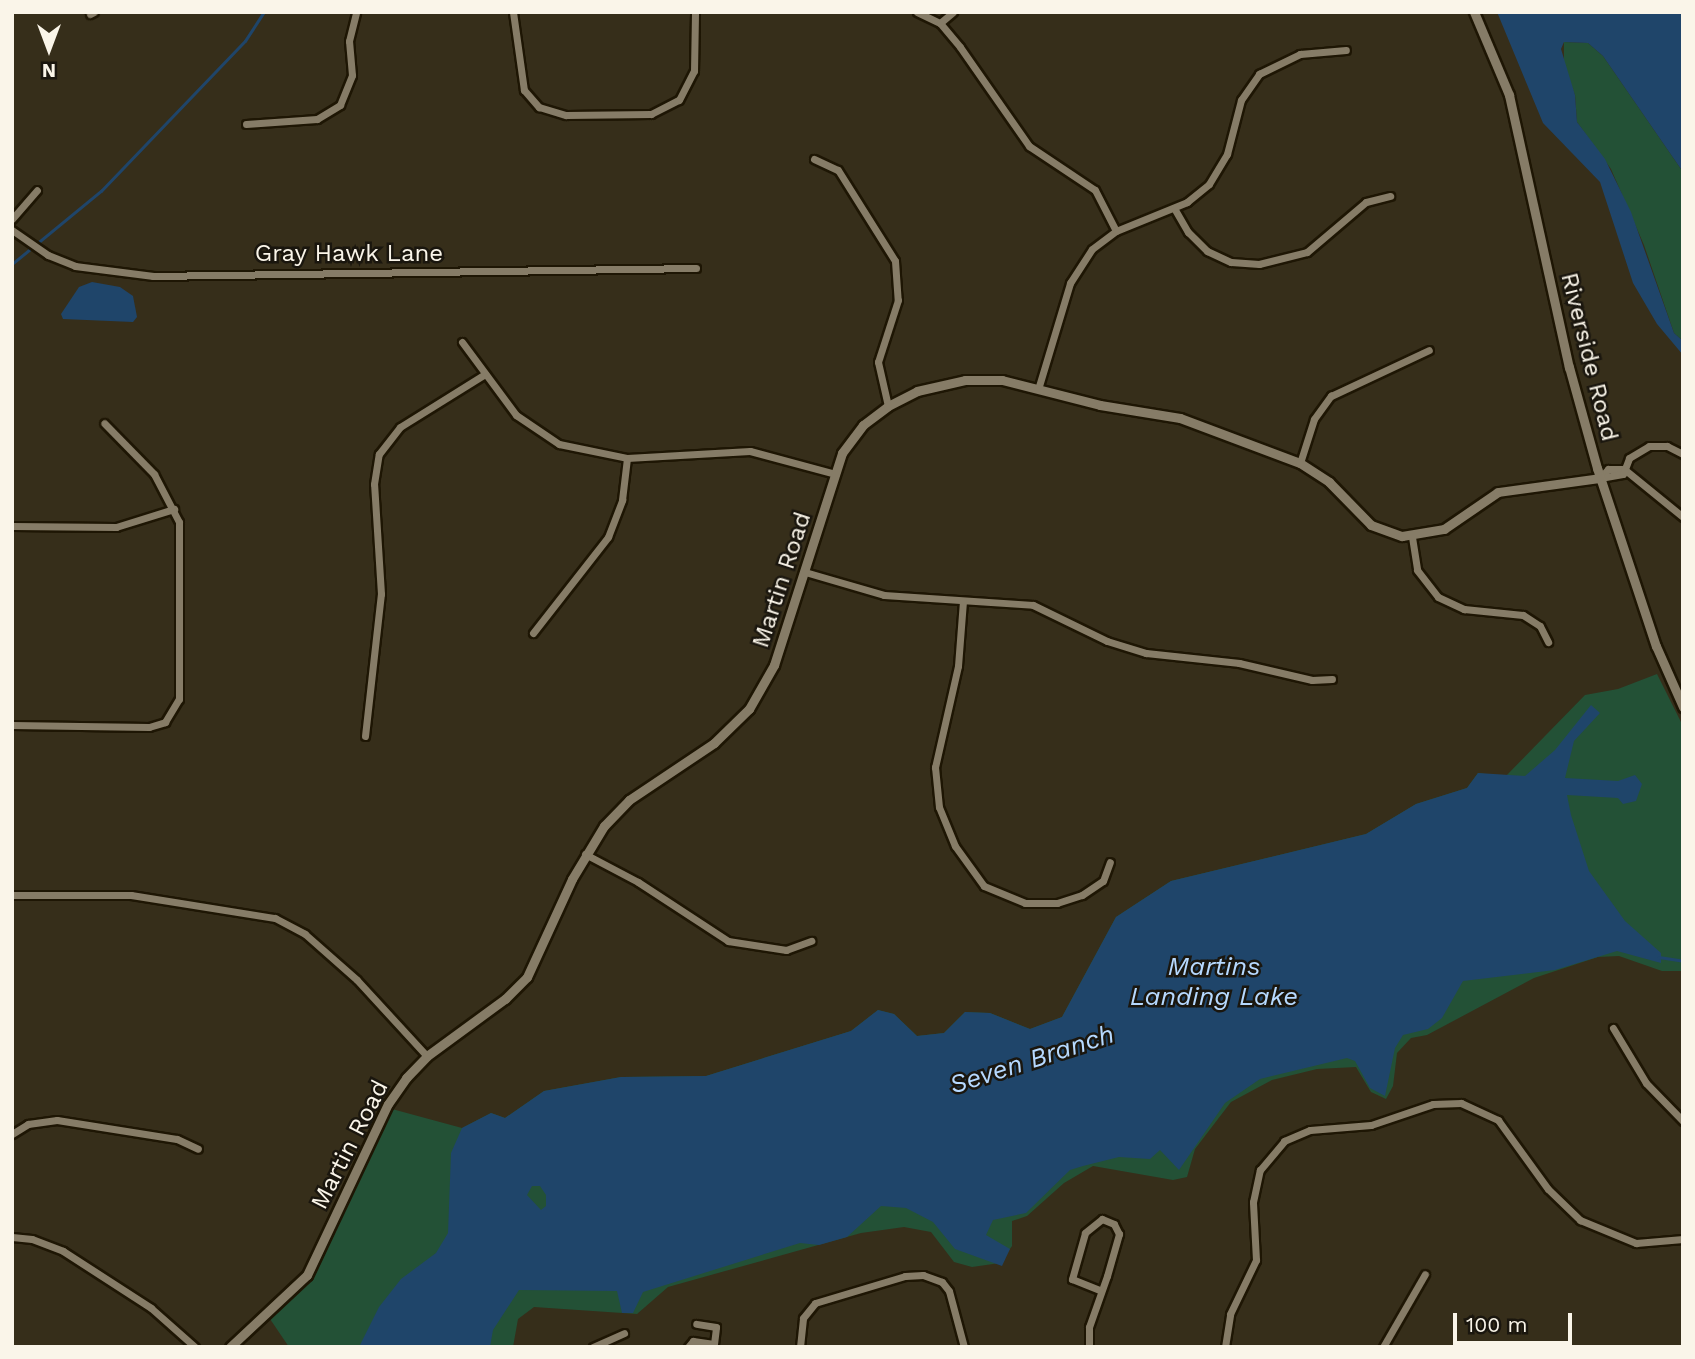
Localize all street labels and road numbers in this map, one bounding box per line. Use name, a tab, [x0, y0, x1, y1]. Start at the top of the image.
street label: Gray Hawk Lane	[254, 240, 444, 268]
street label: Riverside Road	[1554, 270, 1624, 444]
street label: Martin Road	[747, 508, 817, 652]
street label: Martin Road	[305, 1076, 395, 1214]

